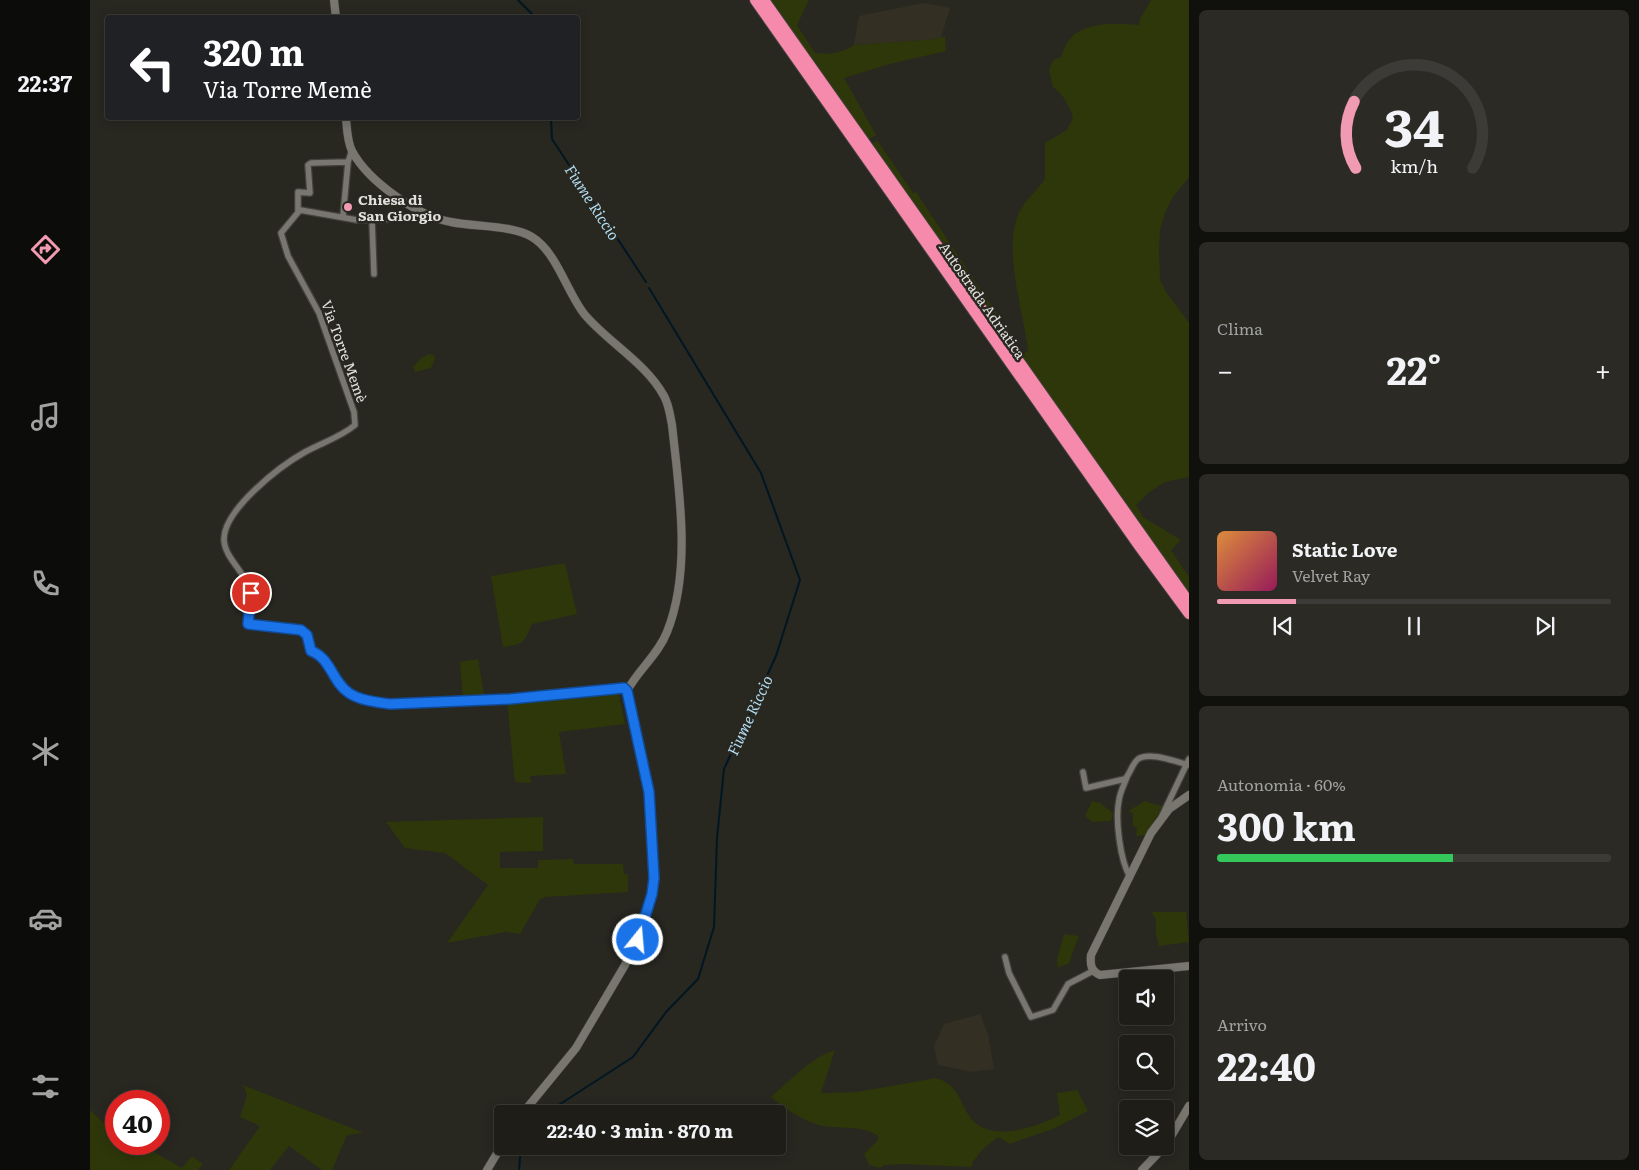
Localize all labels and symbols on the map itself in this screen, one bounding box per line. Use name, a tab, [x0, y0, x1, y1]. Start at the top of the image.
water label: Fiume Riccio	[560, 160, 626, 244]
place label: Chiesa di San Giorgio	[358, 189, 441, 225]
marker: Chiesa di San Giorgio	[342, 201, 354, 213]
street label: Autostrada Adriatica	[935, 238, 1031, 363]
street label: Via Torre Memè	[317, 297, 373, 405]
pin	[230, 572, 272, 614]
water label: Fiume Riccio	[720, 671, 778, 759]
position arrow	[611, 913, 663, 965]
speed limit sign: 40	[105, 1090, 170, 1155]

